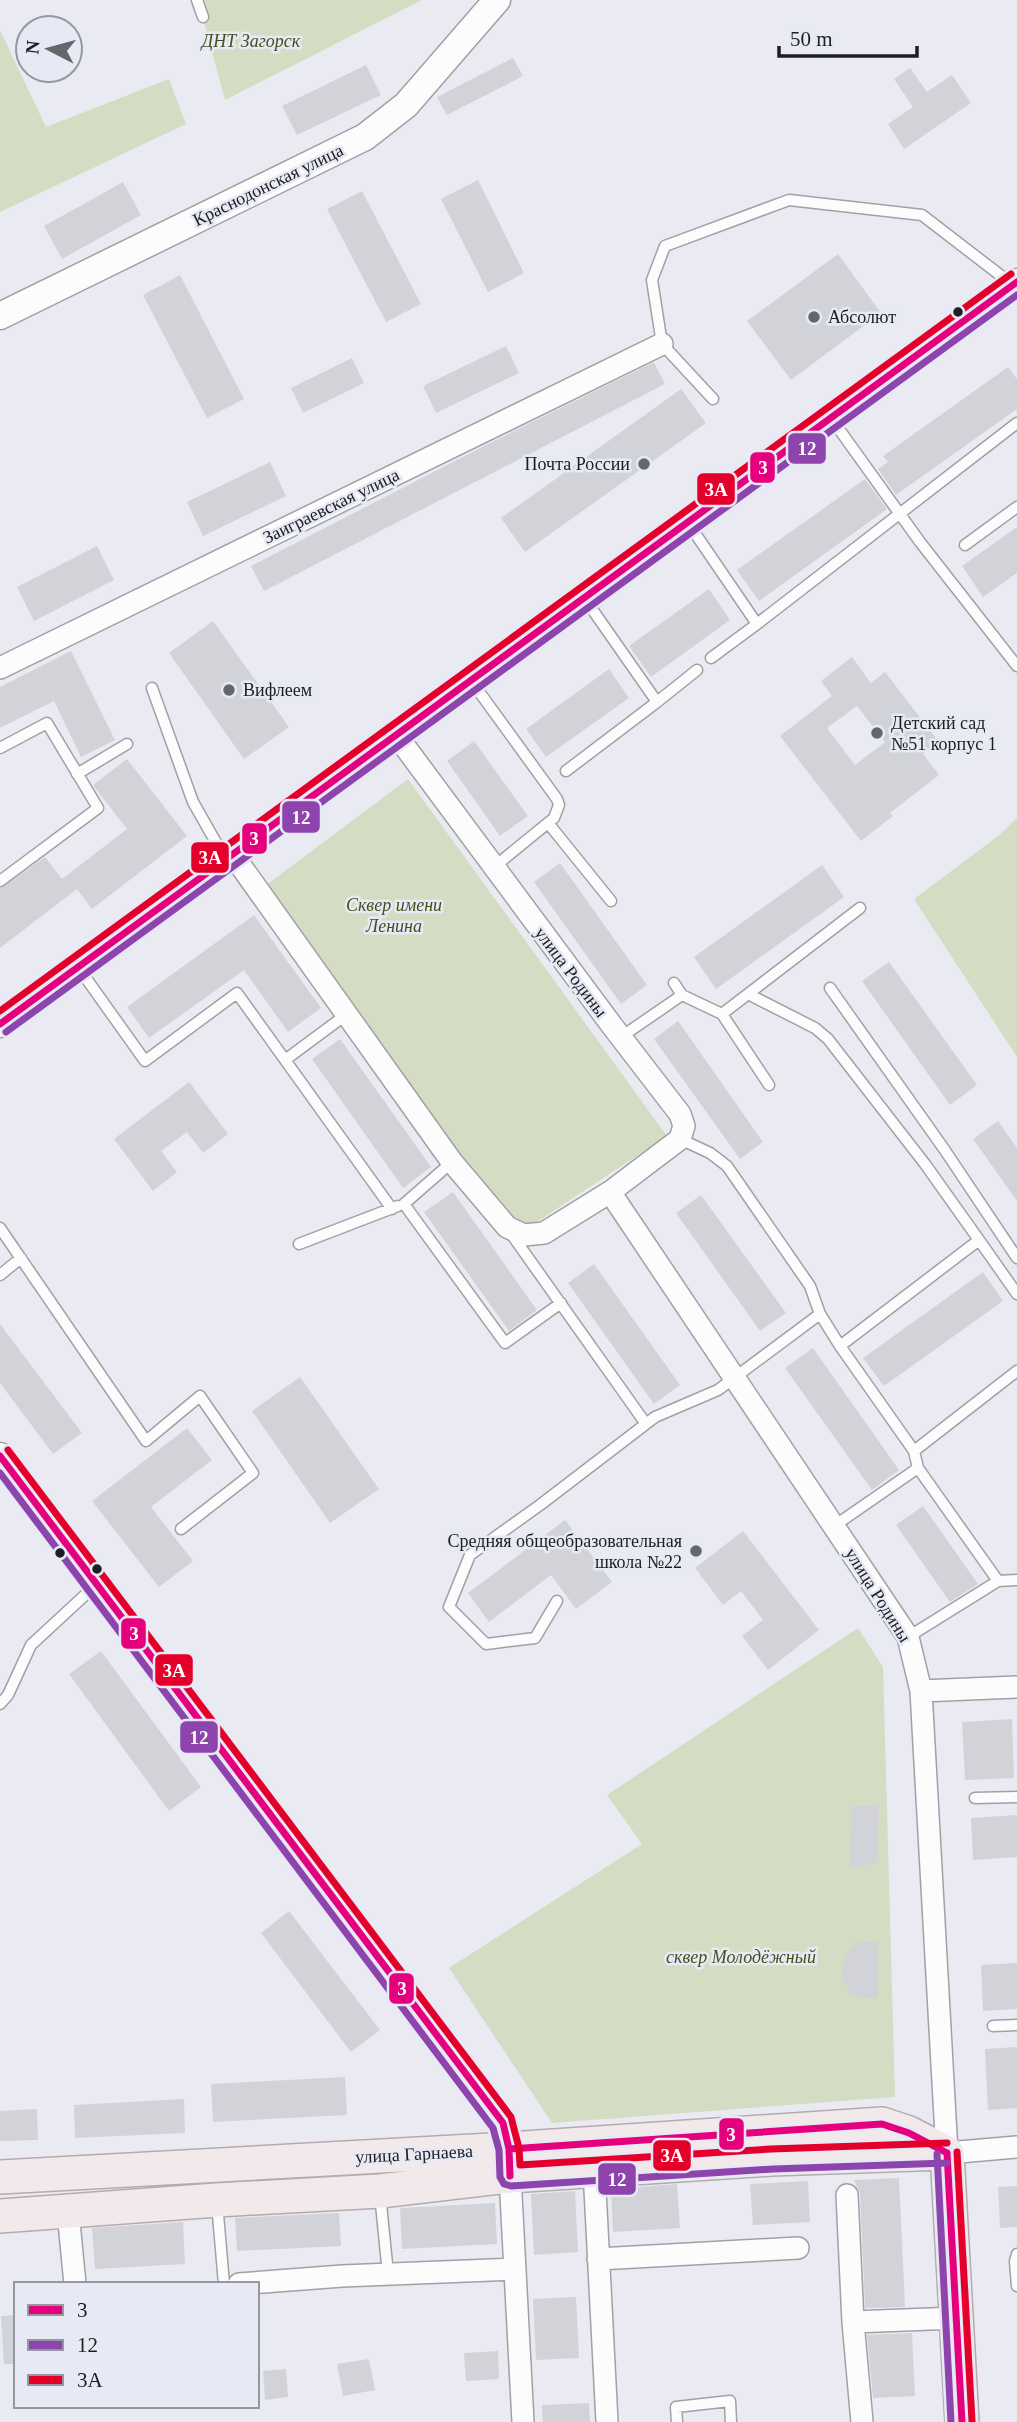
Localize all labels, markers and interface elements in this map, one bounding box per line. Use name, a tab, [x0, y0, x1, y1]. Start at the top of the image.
north arrow	[14, 14, 84, 84]
scale bar	[779, 14, 917, 58]
text: 50 m	[790, 27, 833, 51]
park label: ДНТ Загорск	[200, 31, 301, 51]
text: N	[21, 39, 44, 55]
street label: Краснодонская улица	[190, 140, 346, 230]
unlabelled marker	[951, 305, 965, 319]
place label: Абсолют	[828, 307, 896, 327]
marker: Абсолют	[806, 309, 822, 325]
line badge: 12	[787, 432, 827, 465]
text: 12	[798, 438, 817, 459]
line badge: 3	[749, 451, 776, 484]
place label: Почта России	[525, 454, 630, 474]
marker: Почта России	[636, 456, 652, 472]
text: 3	[758, 457, 768, 478]
street label: Заиграевская улица	[260, 464, 402, 548]
line badge: 3А	[696, 472, 736, 506]
text: 3А	[704, 479, 728, 500]
place label: Вифлеем	[243, 680, 312, 700]
marker: Вифлеем	[221, 682, 237, 698]
place label: Детский сад №51 корпус 1	[891, 713, 997, 754]
marker: Детский сад №51 корпус 1	[869, 725, 885, 741]
line badge: 12	[281, 800, 321, 834]
text: 12	[292, 807, 311, 828]
line badge: 3	[241, 822, 268, 855]
text: 3	[249, 828, 259, 849]
line badge: 3А	[190, 841, 230, 874]
text: 3А	[198, 847, 222, 868]
park label: Сквер имени Ленина	[346, 895, 442, 936]
street label: улица Родины	[531, 923, 611, 1021]
place label: Средняя общеобразовательная школа №22	[447, 1531, 682, 1572]
marker: Средняя общеобразовательная школа №22	[688, 1543, 704, 1559]
street label: улица Родины	[841, 1544, 915, 1646]
unlabelled marker	[53, 1546, 67, 1560]
unlabelled marker	[90, 1562, 104, 1576]
line badge: 3	[120, 1617, 147, 1650]
text: 3	[129, 1623, 139, 1644]
line badge: 3А	[154, 1653, 194, 1687]
text: 3А	[162, 1660, 186, 1681]
line badge: 12	[179, 1720, 219, 1754]
text: 12	[190, 1727, 209, 1748]
park label: сквер Молодёжный	[666, 1947, 816, 1967]
line badge: 3	[388, 1972, 415, 2005]
text: 3	[397, 1978, 407, 1999]
line badge: 3	[718, 2117, 745, 2151]
text: 3	[726, 2124, 736, 2145]
line badge: 3А	[652, 2139, 692, 2172]
street label: улица Гарнаева	[355, 2141, 473, 2167]
text: 3А	[660, 2145, 684, 2166]
line badge: 12	[597, 2162, 637, 2196]
text: 12	[608, 2169, 627, 2190]
legend	[14, 2282, 259, 2408]
text: 3	[77, 2298, 88, 2322]
text: 12	[77, 2333, 98, 2357]
text: 3А	[77, 2368, 104, 2392]

